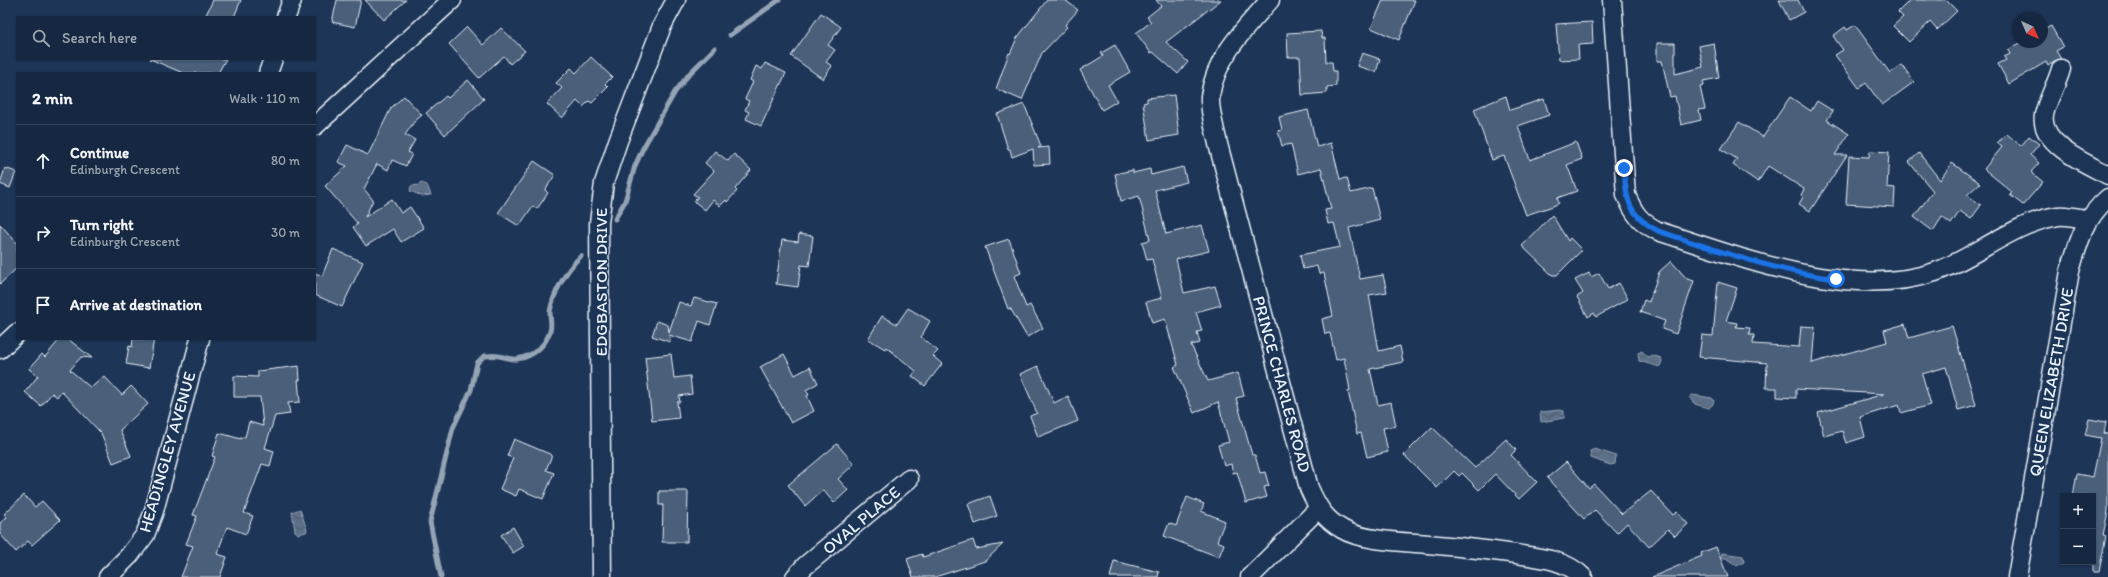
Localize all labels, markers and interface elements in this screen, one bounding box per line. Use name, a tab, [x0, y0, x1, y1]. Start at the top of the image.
north arrow	[2012, 12, 2048, 48]
search box	[16, 16, 316, 60]
icon: search	[30, 27, 52, 49]
text: Search here	[62, 29, 137, 47]
text: 2 min	[32, 88, 72, 108]
text: Walk · 110 m	[229, 91, 300, 106]
text: Continue	[70, 144, 129, 162]
icon: ahead	[32, 150, 54, 172]
text: 80 m	[271, 153, 300, 168]
route end	[1615, 159, 1633, 177]
text: Edinburgh Crescent	[70, 162, 180, 177]
street label: EDGBASTON DRIVE	[591, 208, 611, 356]
text: Turn right	[70, 216, 134, 234]
icon: right	[32, 222, 54, 244]
text: 30 m	[271, 225, 300, 240]
text: Edinburgh Crescent	[70, 234, 180, 249]
route start	[1827, 270, 1845, 288]
street label: QUEEN ELIZABETH DRIVE	[2025, 286, 2077, 478]
icon: arrive	[32, 294, 54, 316]
street label: PRINCE CHARLES ROAD	[1249, 294, 1315, 475]
text: Arrive at destination	[70, 296, 202, 314]
street label: HEADINGLEY AVENUE	[134, 369, 200, 535]
street label: OVAL PLACE	[818, 482, 904, 558]
map controls	[2060, 493, 2096, 565]
button: +	[2060, 493, 2096, 529]
button: −	[2060, 529, 2096, 565]

